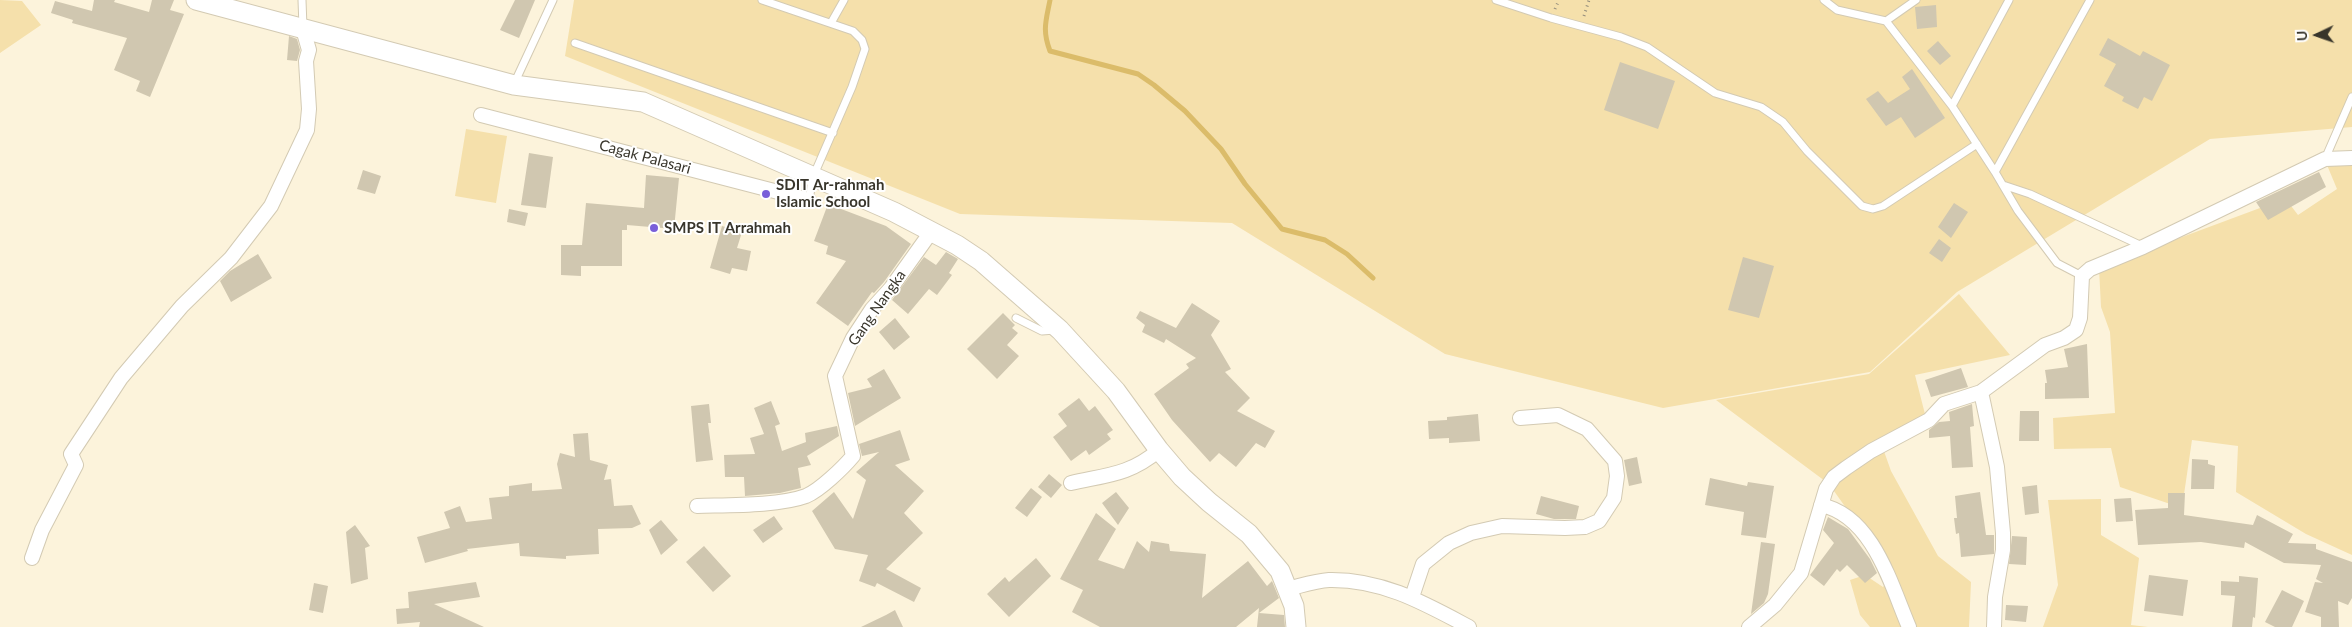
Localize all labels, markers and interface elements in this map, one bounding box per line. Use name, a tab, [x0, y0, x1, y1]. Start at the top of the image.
north arrow	[2292, 10, 2342, 60]
text: U	[2293, 30, 2310, 41]
street label: Cagak Palasari	[597, 136, 693, 178]
place label: SDIT Ar-rahmah Islamic School	[776, 176, 884, 211]
marker: SDIT Ar-rahmah Islamic School	[760, 188, 772, 200]
place label: SMPS IT Arrahmah	[664, 219, 791, 237]
marker: SMPS IT Arrahmah	[648, 222, 660, 234]
street label: Gang Nangka	[844, 267, 910, 349]

